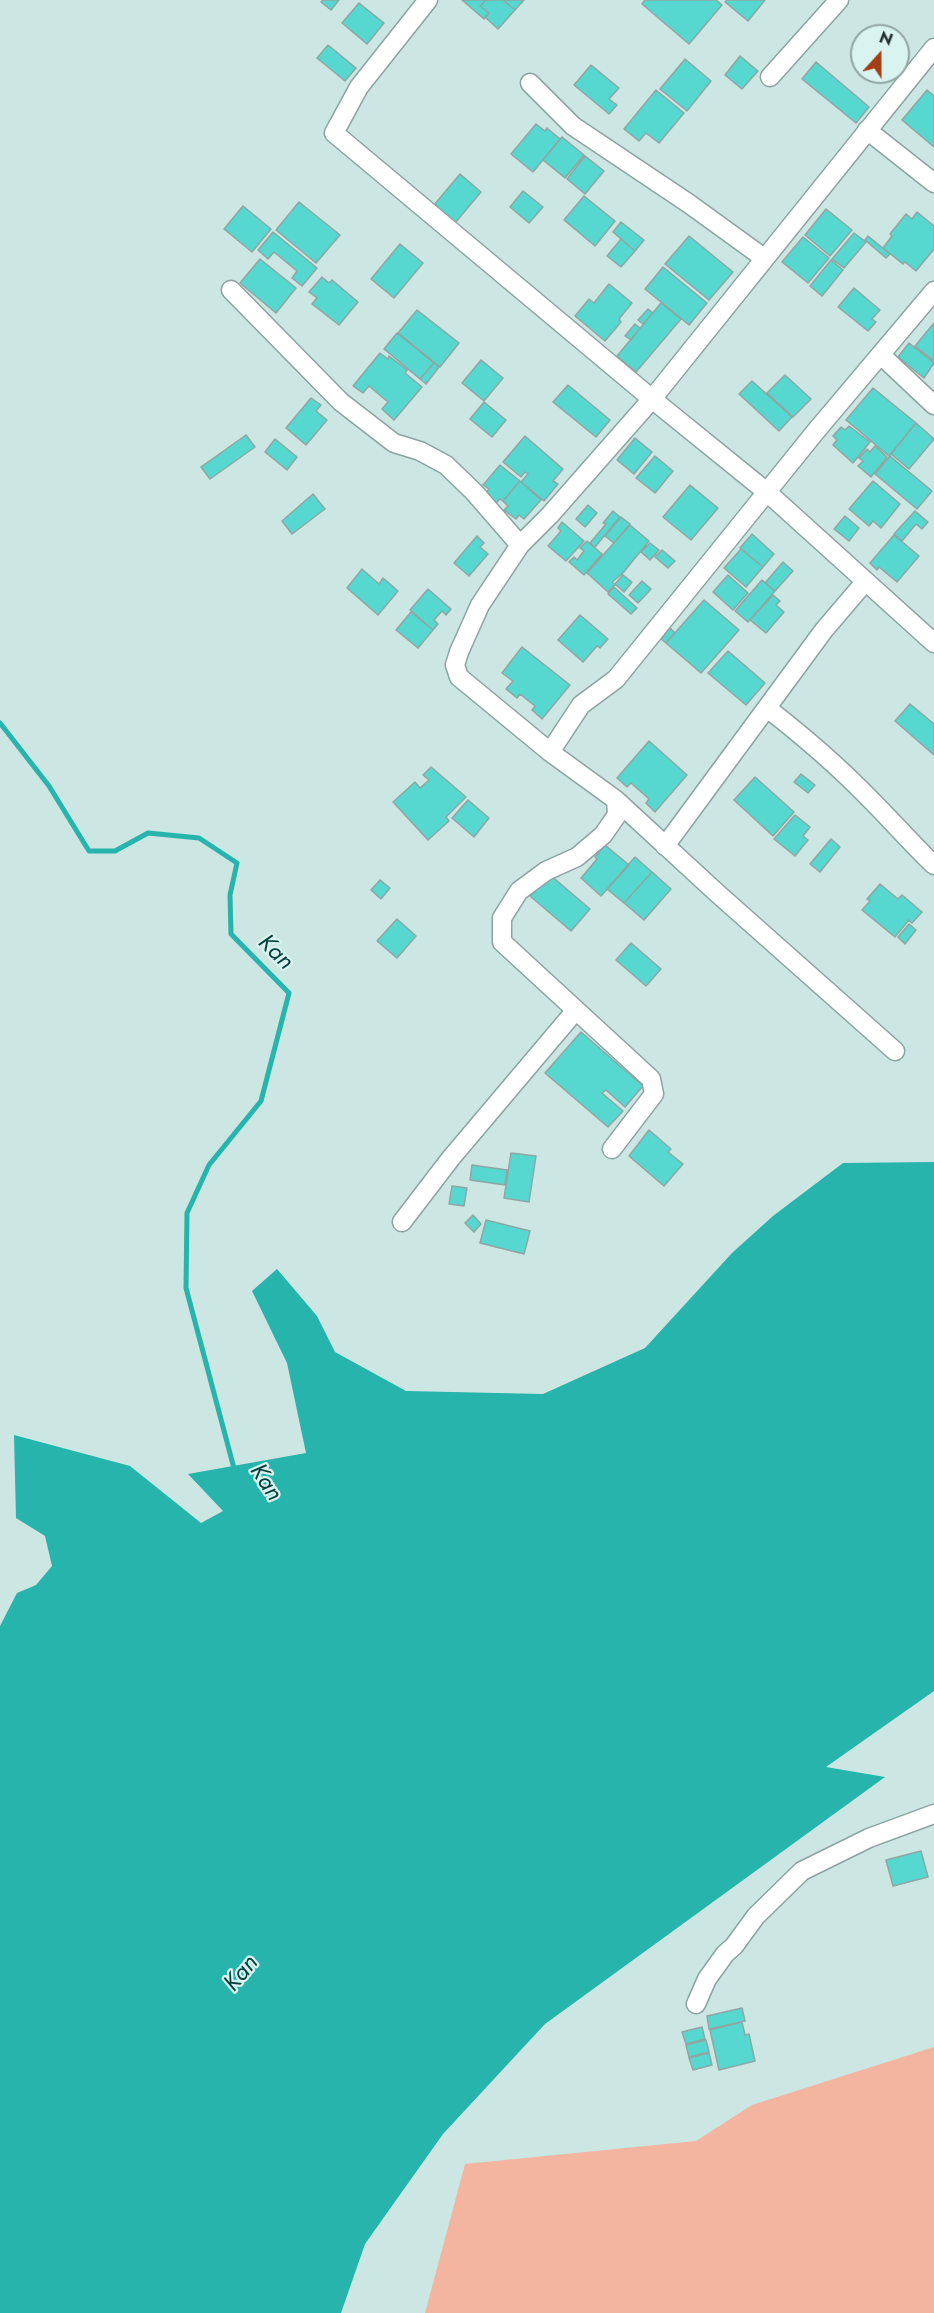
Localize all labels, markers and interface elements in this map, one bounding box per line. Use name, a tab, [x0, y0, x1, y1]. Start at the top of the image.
north arrow	[850, 24, 910, 84]
text: N	[876, 26, 896, 52]
water label: Kan	[251, 929, 299, 977]
water label: Kan	[242, 1459, 288, 1507]
water label: Kan	[219, 1950, 265, 1998]

